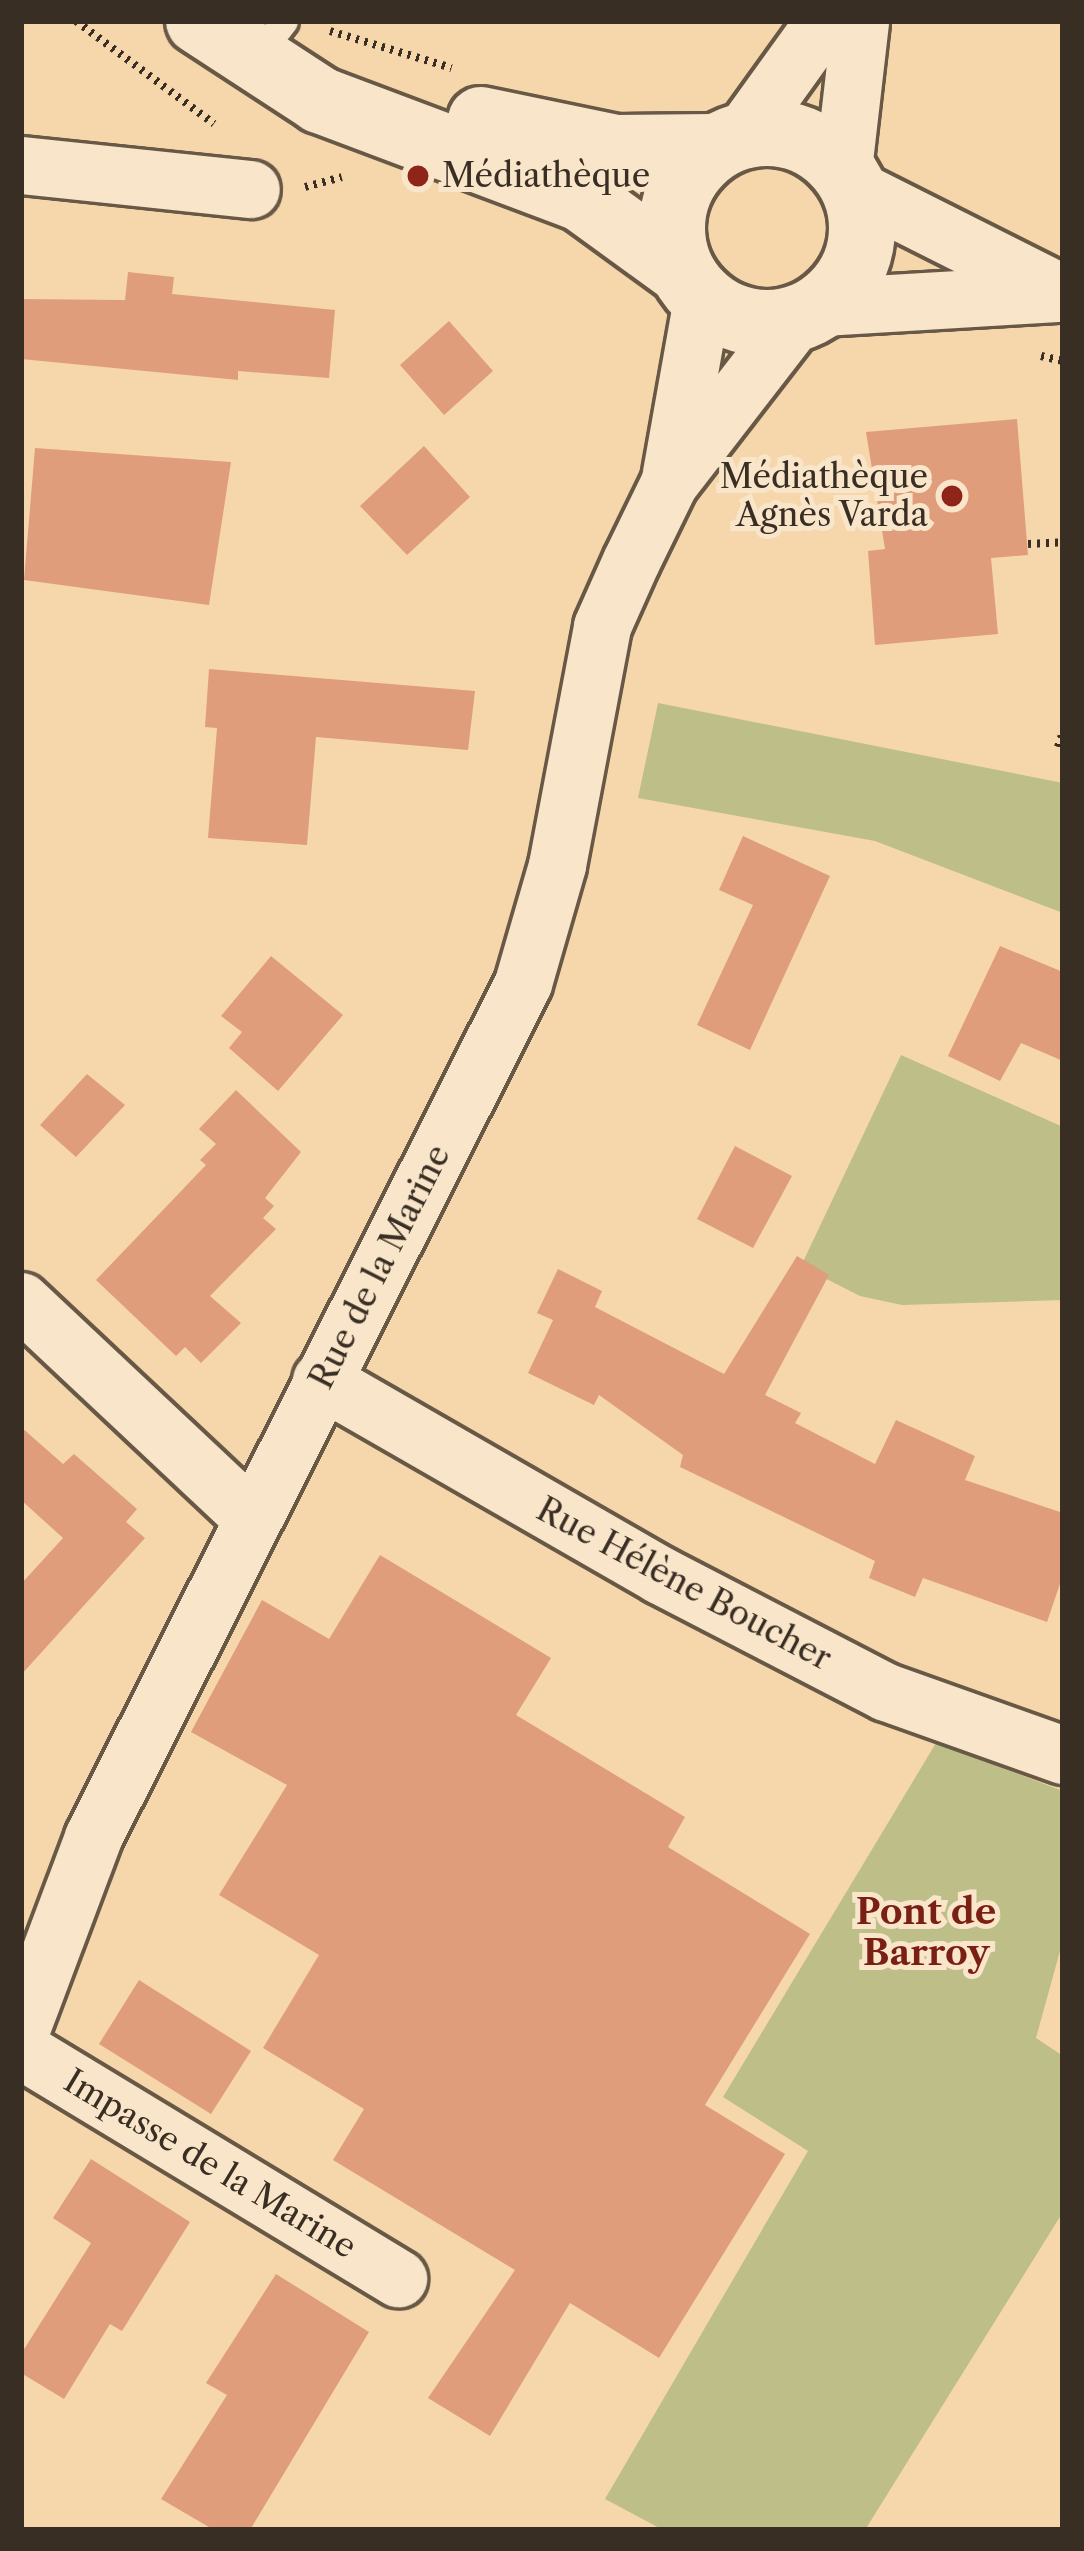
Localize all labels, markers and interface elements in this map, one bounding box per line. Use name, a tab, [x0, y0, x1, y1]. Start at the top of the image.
place label: Médiathèque	[442, 156, 650, 196]
marker: Médiathèque	[405, 163, 431, 189]
place label: Médiathèque Agnès Varda	[720, 457, 928, 535]
marker: Médiathèque Agnès Varda	[939, 483, 965, 509]
street label: Rue de la Marine	[301, 1138, 459, 1396]
street label: Rue Hélène Boucher	[530, 1490, 838, 1678]
district label: Pont de Barroy	[856, 1889, 996, 1974]
street label: Impasse de la Marine	[57, 2061, 363, 2267]

